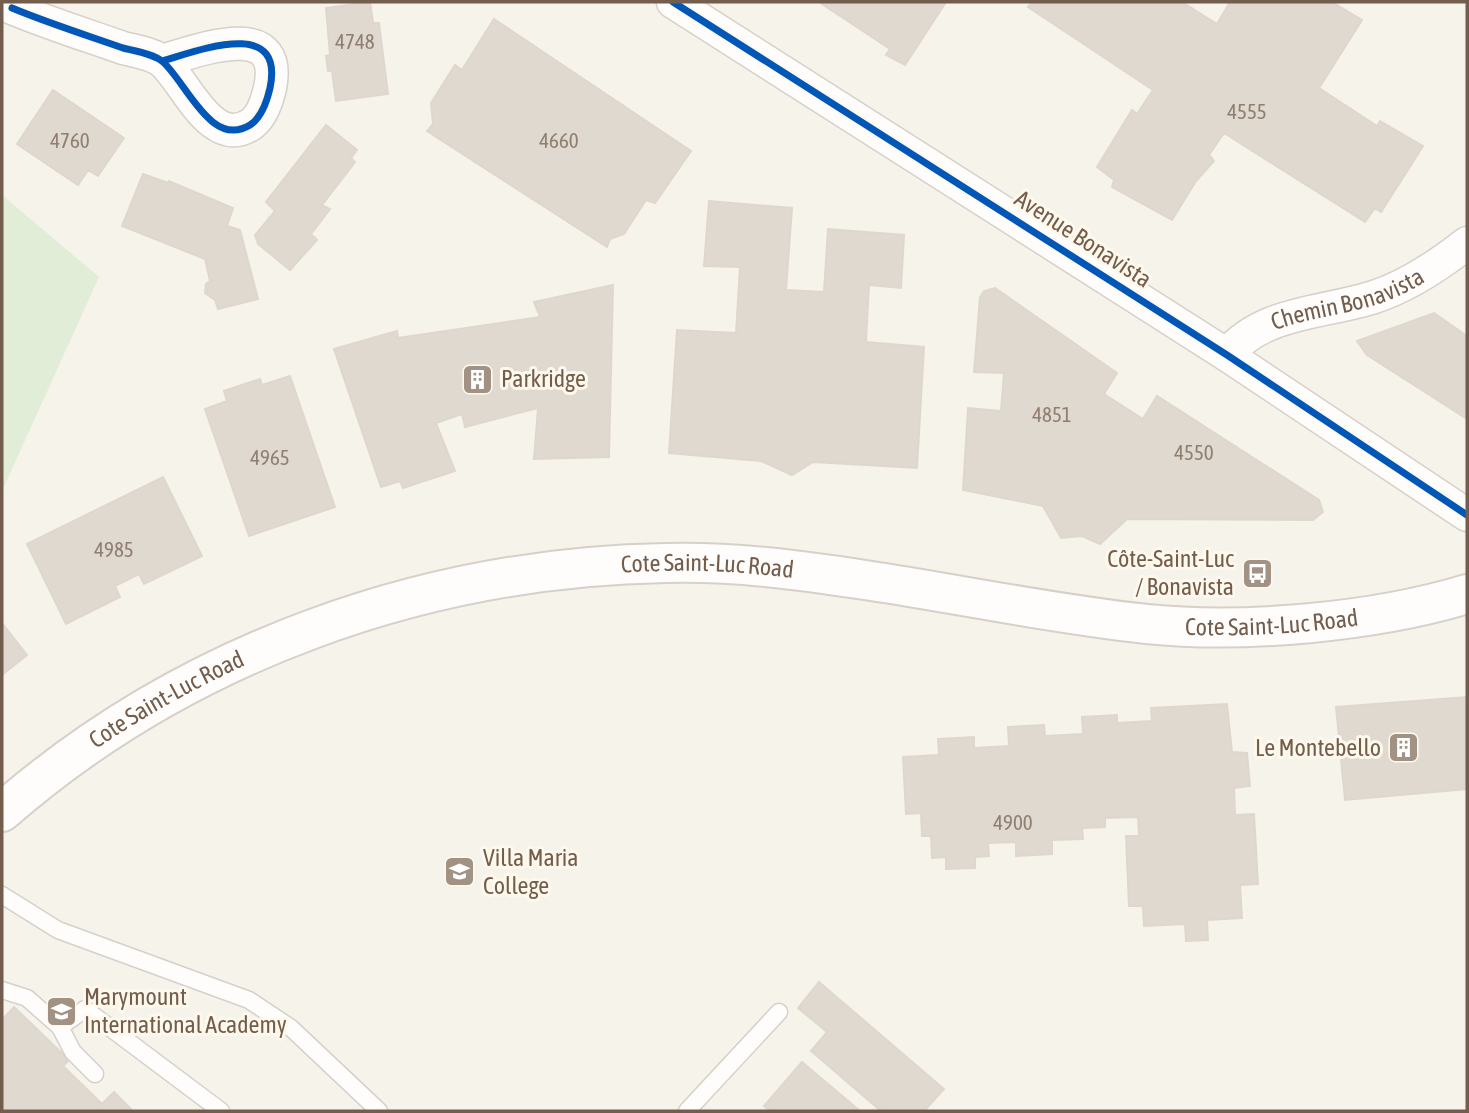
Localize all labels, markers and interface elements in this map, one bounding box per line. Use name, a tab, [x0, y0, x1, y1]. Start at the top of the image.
house number: 4748	[335, 29, 375, 53]
house number: 4555	[1227, 99, 1267, 123]
house number: 4760	[50, 128, 90, 152]
house number: 4660	[539, 128, 579, 152]
street label: Avenue Bonavista	[1010, 184, 1157, 293]
street label: Chemin Bonavista	[1267, 262, 1429, 335]
building icon: Parkridge	[461, 362, 495, 396]
place label: Parkridge	[501, 365, 586, 392]
house number: 4851	[1032, 402, 1072, 426]
house number: 4550	[1174, 440, 1214, 464]
house number: 4965	[250, 445, 290, 469]
house number: 4985	[94, 537, 134, 561]
place label: Côte-Saint-Luc / Bonavista	[1107, 545, 1234, 600]
street label: Cote Saint-Luc Road	[620, 549, 795, 583]
bus stop icon: Côte-Saint-Luc / Bonavista	[1240, 556, 1274, 590]
street label: Cote Saint-Luc Road	[1185, 604, 1360, 640]
street label: Cote Saint-Luc Road	[84, 645, 248, 753]
building icon: Le Montebello	[1387, 731, 1421, 765]
place label: Le Montebello	[1255, 734, 1381, 761]
house number: 4900	[993, 810, 1033, 834]
place label: Villa Maria College	[483, 844, 578, 899]
school or university icon: Villa Maria College	[443, 855, 477, 889]
place label: Marymount International Academy	[84, 983, 287, 1038]
school or university icon: Marymount International Academy	[44, 994, 78, 1028]

